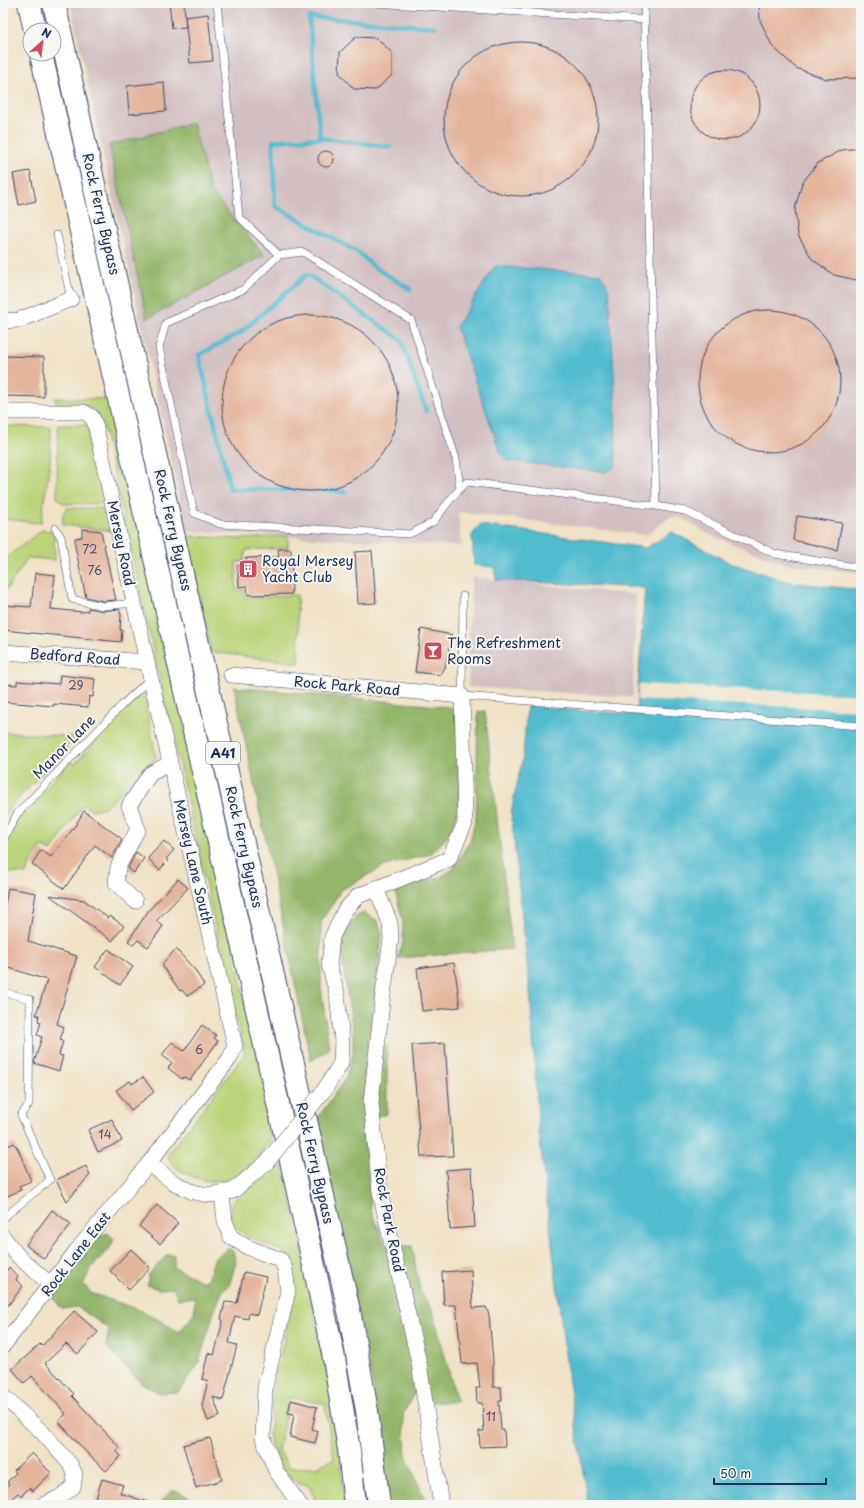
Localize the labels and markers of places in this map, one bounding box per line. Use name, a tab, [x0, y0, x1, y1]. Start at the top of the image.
place label: Royal Mersey Yacht Club	[262, 550, 354, 587]
building icon: Royal Mersey Yacht Club	[237, 558, 259, 580]
place label: The Refreshment Rooms	[447, 632, 561, 669]
bar icon: The Refreshment Rooms	[422, 640, 444, 662]

